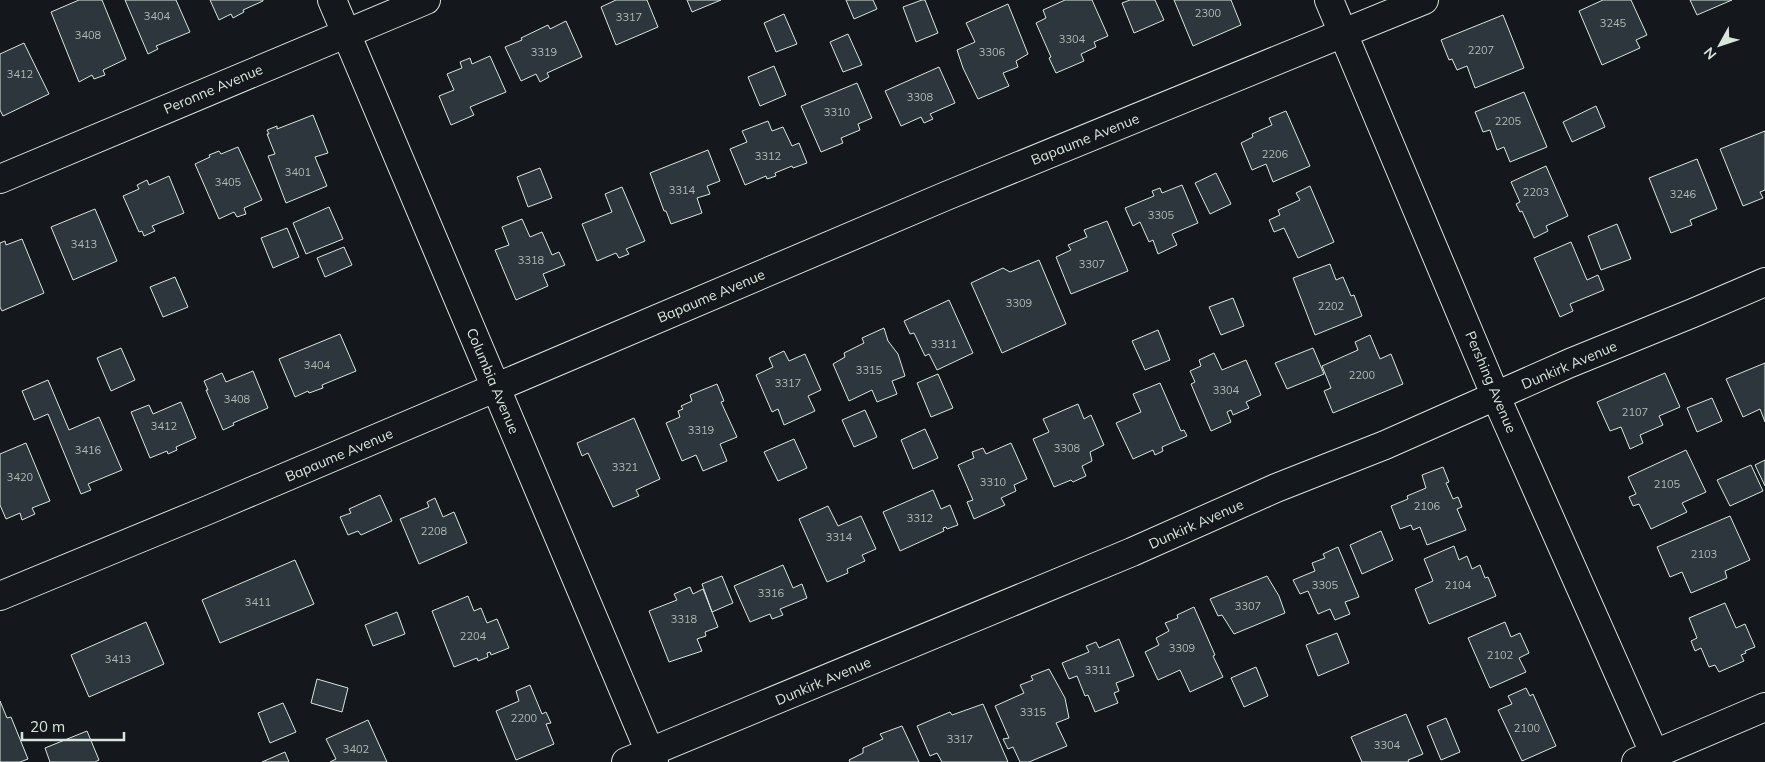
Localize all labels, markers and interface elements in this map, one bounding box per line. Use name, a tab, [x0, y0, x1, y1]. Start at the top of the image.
house number: 2300	[1195, 6, 1222, 20]
house number: 3404	[144, 9, 171, 23]
house number: 3317	[616, 10, 642, 24]
house number: 3245	[1600, 16, 1627, 30]
north arrow	[1695, 20, 1745, 70]
house number: 3408	[75, 28, 102, 42]
house number: 3304	[1059, 32, 1086, 46]
house number: 2207	[1468, 43, 1494, 57]
text: N	[1700, 44, 1720, 63]
house number: 3319	[531, 45, 557, 59]
house number: 3306	[979, 45, 1006, 59]
street label: Peronne Avenue	[161, 60, 265, 118]
house number: 3412	[7, 67, 34, 81]
house number: 3308	[907, 90, 934, 104]
house number: 3310	[824, 105, 851, 119]
street label: Bapaume Avenue	[1028, 109, 1142, 169]
house number: 2205	[1495, 114, 1522, 128]
house number: 2206	[1262, 147, 1289, 161]
house number: 3312	[755, 149, 782, 163]
house number: 3401	[285, 165, 311, 179]
house number: 3405	[215, 175, 242, 189]
house number: 3314	[669, 183, 696, 197]
house number: 2203	[1523, 185, 1549, 199]
house number: 3246	[1670, 187, 1697, 201]
house number: 3305	[1148, 208, 1175, 222]
house number: 3413	[71, 237, 97, 251]
house number: 3318	[518, 253, 545, 267]
house number: 3307	[1079, 257, 1105, 271]
street label: Bapaume Avenue	[654, 265, 768, 327]
house number: 3309	[1006, 296, 1032, 310]
house number: 2202	[1318, 299, 1345, 313]
street label: Columbia Avenue	[463, 325, 523, 437]
street label: Pershing Avenue	[1461, 328, 1521, 436]
house number: 3311	[931, 337, 957, 351]
street label: Dunkirk Avenue	[1519, 337, 1619, 393]
house number: 3404	[304, 358, 331, 372]
house number: 3315	[856, 363, 883, 377]
house number: 2200	[1349, 368, 1376, 382]
house number: 3317	[775, 376, 801, 390]
house number: 3304	[1213, 383, 1240, 397]
house number: 3408	[224, 392, 251, 406]
house number: 2107	[1622, 405, 1648, 419]
house number: 3412	[151, 419, 178, 433]
house number: 3319	[688, 423, 714, 437]
street label: Bapaume Avenue	[282, 424, 396, 486]
house number: 3308	[1054, 441, 1081, 455]
house number: 3416	[75, 443, 102, 457]
house number: 3321	[612, 460, 638, 474]
house number: 3420	[7, 470, 34, 484]
house number: 3310	[980, 475, 1007, 489]
house number: 2105	[1654, 477, 1681, 491]
street label: Dunkirk Avenue	[1146, 495, 1246, 553]
house number: 2106	[1414, 499, 1441, 513]
house number: 3312	[907, 511, 934, 525]
house number: 2208	[421, 524, 448, 538]
house number: 3314	[826, 530, 853, 544]
house number: 2103	[1691, 547, 1717, 561]
house number: 3305	[1312, 578, 1339, 592]
house number: 2104	[1445, 578, 1472, 592]
house number: 3316	[758, 586, 785, 600]
house number: 3411	[245, 595, 271, 609]
house number: 3307	[1235, 599, 1261, 613]
house number: 3318	[671, 612, 698, 626]
house number: 2204	[460, 629, 487, 643]
house number: 3309	[1169, 641, 1195, 655]
house number: 2102	[1487, 648, 1514, 662]
house number: 3413	[105, 652, 131, 666]
street label: Dunkirk Avenue	[773, 653, 873, 709]
house number: 3311	[1085, 663, 1111, 677]
house number: 3315	[1020, 705, 1047, 719]
scale bar	[22, 710, 125, 742]
house number: 2200	[511, 711, 538, 725]
text: 20 m	[30, 717, 65, 736]
house number: 2100	[1514, 721, 1541, 735]
house number: 3317	[947, 732, 973, 746]
house number: 3304	[1374, 738, 1401, 752]
house number: 3402	[343, 742, 370, 756]

